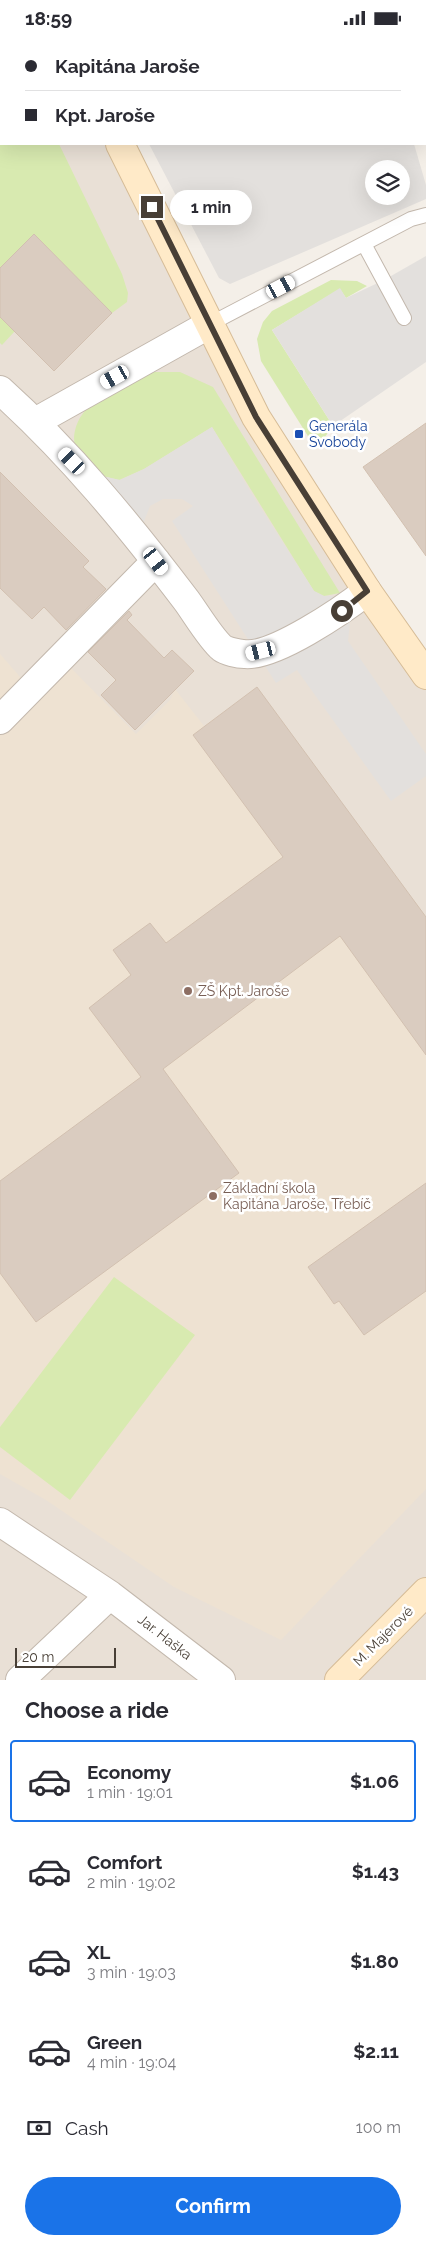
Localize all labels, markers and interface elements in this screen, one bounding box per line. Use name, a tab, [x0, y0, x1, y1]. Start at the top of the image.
text: 18:59	[25, 7, 72, 29]
text: Kapitána Jaroše	[55, 55, 200, 77]
text: Kpt. Jaroše	[55, 104, 155, 126]
map controls	[365, 160, 410, 205]
button: layers	[365, 160, 410, 205]
callout: 1 min	[170, 189, 252, 225]
route end	[141, 196, 163, 218]
text: 1 min	[191, 198, 231, 217]
car	[264, 273, 297, 301]
car	[98, 363, 131, 391]
place label: Generála Svobody	[309, 418, 368, 450]
marker: Generála Svobody	[293, 428, 305, 440]
car	[56, 445, 87, 477]
car	[140, 545, 171, 577]
route start	[331, 600, 353, 622]
car	[244, 640, 277, 662]
place label: ZŠ Kpt. Jaroše	[198, 981, 289, 999]
marker: ZŠ Kpt. Jaroše	[182, 985, 194, 997]
place label: Základní škola Kapitána Jaroše, Třebíč	[223, 1180, 371, 1212]
marker: Základní škola Kapitána Jaroše, Třebíč	[207, 1190, 219, 1202]
street label: M. Majerové	[350, 1603, 416, 1669]
street label: Jar. Haška	[135, 1611, 195, 1663]
scale bar	[15, 1645, 116, 1668]
text: 20 m	[22, 1649, 54, 1665]
text: Choose a ride	[25, 1697, 169, 1723]
icon: car	[27, 1759, 72, 1804]
text: Economy	[87, 1761, 171, 1783]
text: $1.06	[350, 1770, 399, 1792]
text: 1 min · 19:01	[87, 1783, 173, 1802]
icon: car	[27, 1849, 72, 1894]
text: Comfort	[87, 1851, 162, 1873]
text: $1.43	[352, 1860, 399, 1882]
text: 2 min · 19:02	[87, 1873, 175, 1892]
icon: car	[27, 1939, 72, 1984]
text: XL	[87, 1941, 110, 1963]
text: $1.80	[350, 1950, 399, 1972]
text: 3 min · 19:03	[87, 1963, 176, 1982]
icon: car	[27, 2029, 72, 2074]
text: Green	[87, 2031, 142, 2053]
text: $2.11	[353, 2040, 399, 2062]
text: 4 min · 19:04	[87, 2053, 176, 2072]
icon: cash	[25, 2114, 53, 2142]
text: Cash	[65, 2117, 109, 2139]
text: 100 m	[356, 2118, 401, 2137]
button: Confirm	[25, 2177, 401, 2235]

